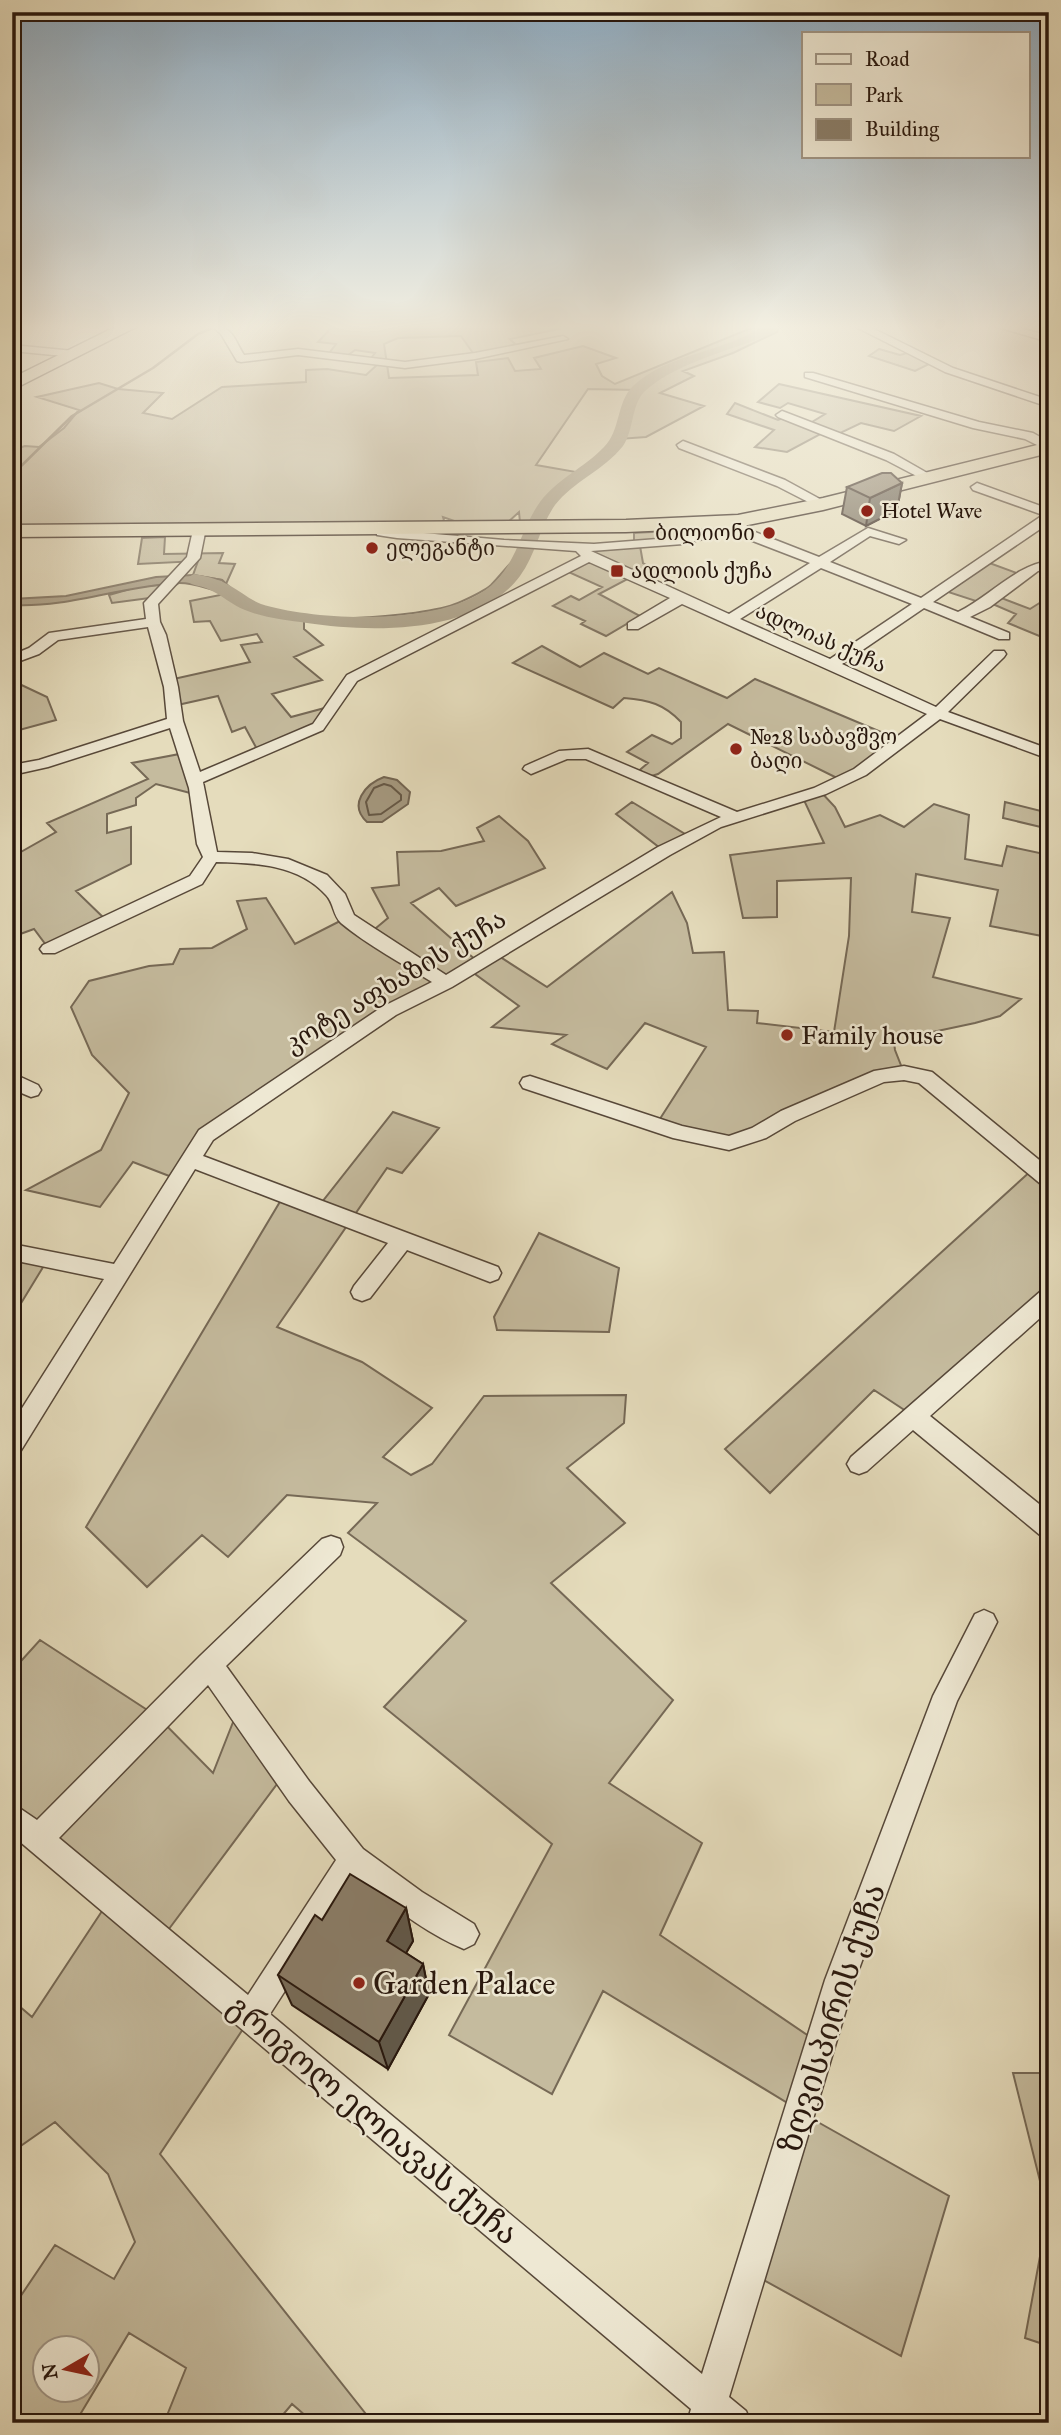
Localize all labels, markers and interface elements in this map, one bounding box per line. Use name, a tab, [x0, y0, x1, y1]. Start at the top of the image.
legend	[802, 32, 1030, 158]
text: Road	[865, 46, 910, 72]
text: Park	[865, 82, 903, 108]
text: Building	[865, 116, 939, 142]
place label: Hotel Wave	[881, 498, 982, 524]
marker: Hotel Wave	[859, 503, 875, 519]
place label: ბილიონი	[655, 520, 755, 546]
marker: ბილიონი	[761, 525, 777, 541]
place label: ელეგანტი	[386, 535, 495, 561]
marker: ელეგანტი	[364, 540, 380, 556]
place label: ადლიის ქუჩა	[631, 558, 772, 584]
marker: ადლიის ქუჩა	[609, 563, 625, 579]
street label: ადლიას ქუჩა	[752, 598, 890, 678]
place label: №28 საბავშვო ბაღი	[750, 724, 897, 774]
marker: №28 საბავშვო ბაღი	[728, 741, 744, 757]
street label: კოტე აფხაზის ქუჩა	[278, 902, 512, 1060]
place label: Family house	[801, 1019, 944, 1051]
marker: Family house	[779, 1027, 795, 1043]
street label: ზღვისპირის ქუჩა	[770, 1879, 894, 2157]
place label: Garden Palace	[373, 1964, 556, 2003]
marker: Garden Palace	[351, 1975, 367, 1991]
street label: გრიგოლ ელიავას ქუჩა	[220, 1987, 526, 2253]
north arrow	[32, 2334, 102, 2404]
text: N	[37, 2362, 62, 2381]

